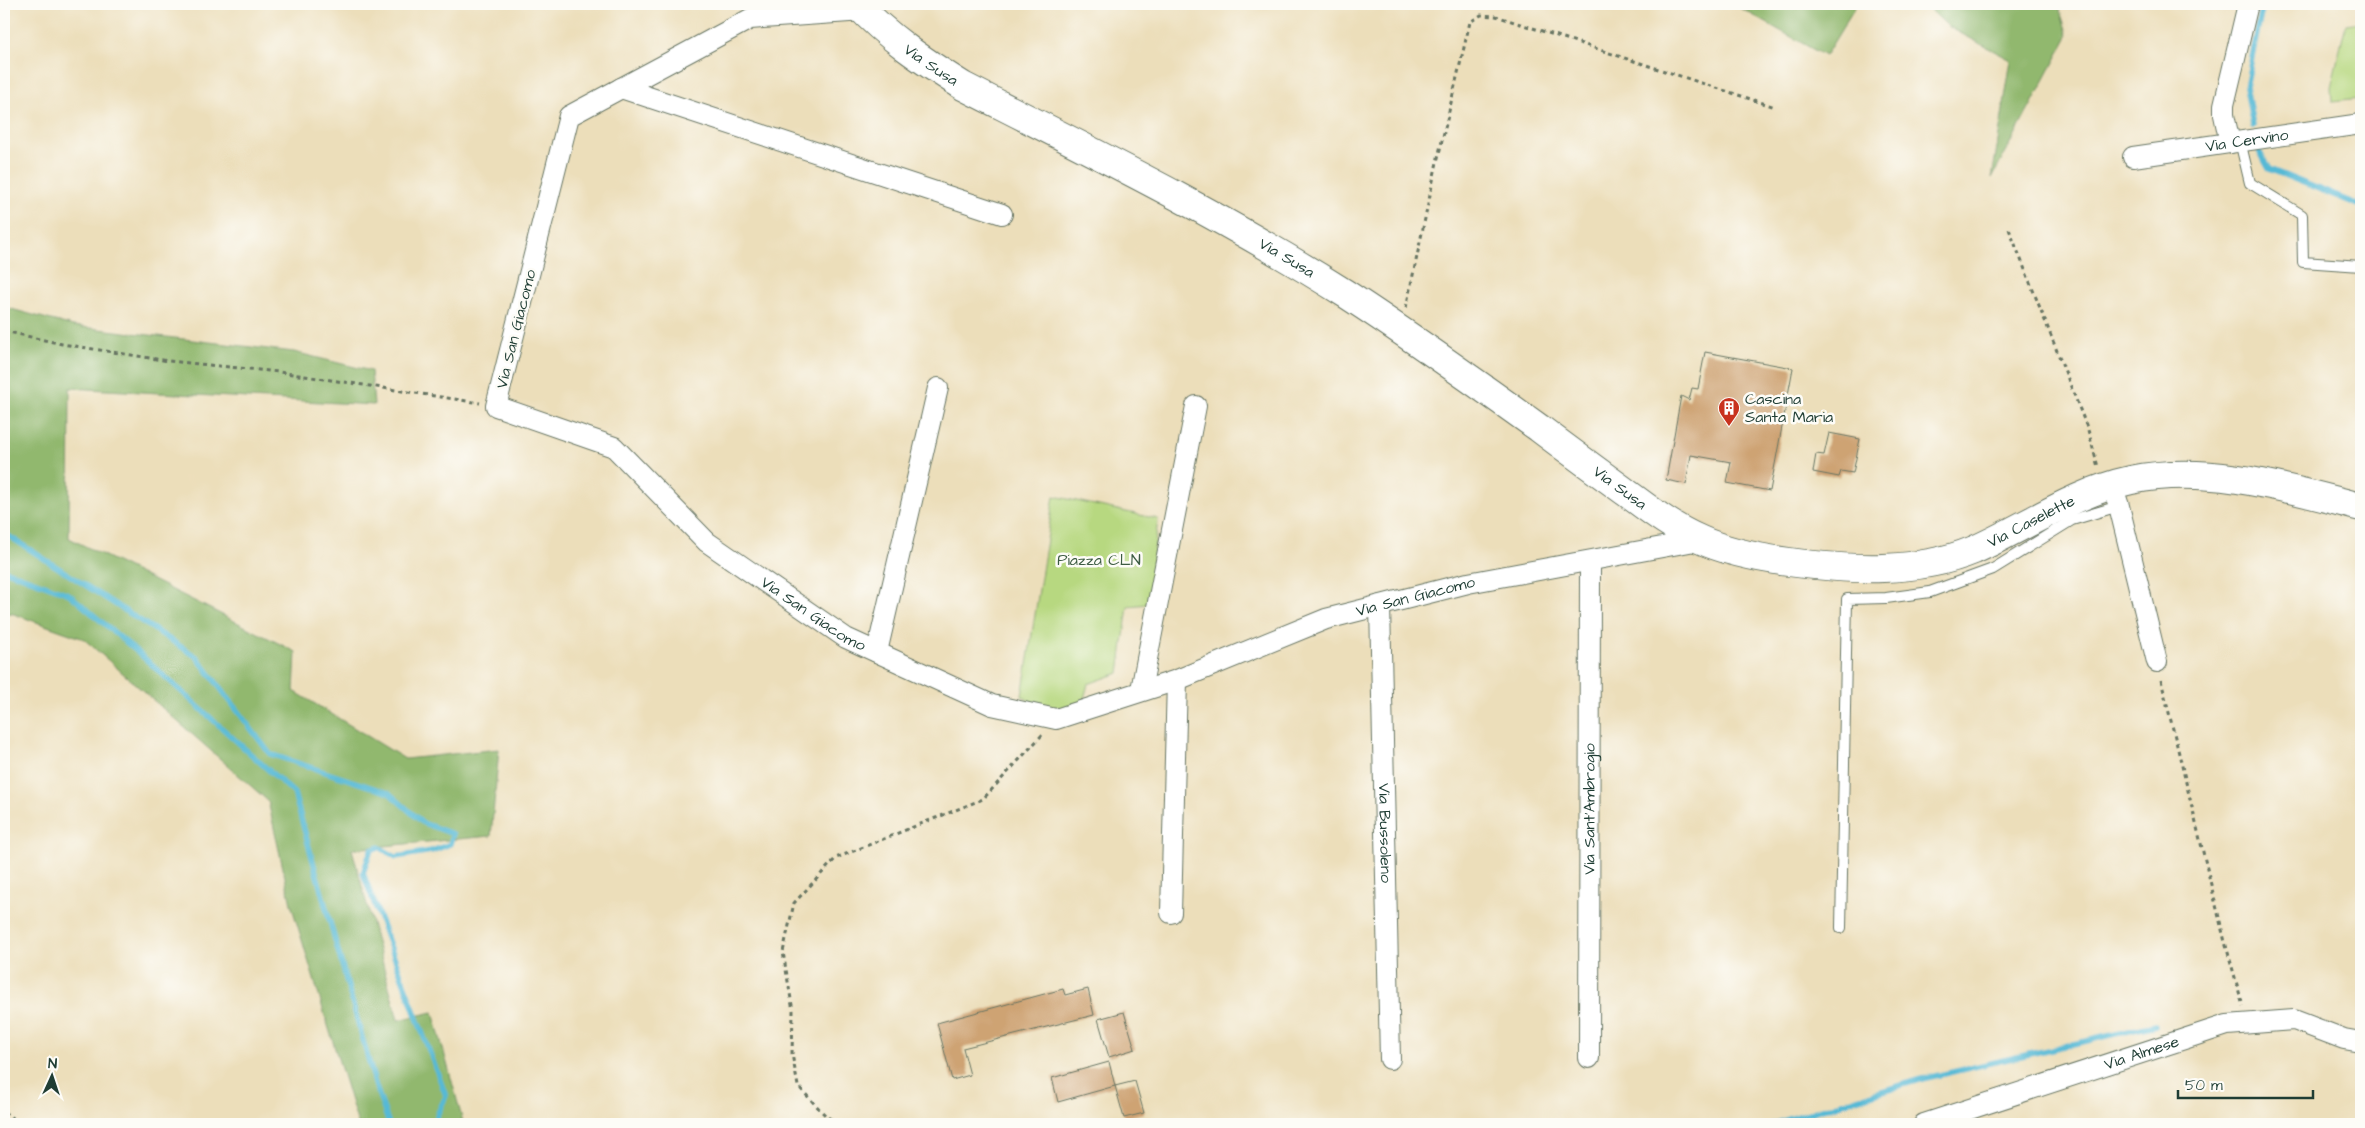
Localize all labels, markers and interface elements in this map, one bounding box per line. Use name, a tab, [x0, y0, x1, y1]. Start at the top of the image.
street label: Via Susa	[899, 38, 962, 91]
street label: Via Cervino	[2204, 124, 2290, 157]
street label: Via Susa	[1255, 233, 1319, 283]
street label: Via San Giacomo	[491, 267, 541, 391]
place label: Cascina Santa Maria	[1745, 388, 1833, 428]
building icon: Cascina Santa Maria	[1717, 396, 1741, 427]
street label: Via Susa	[1588, 461, 1651, 515]
street label: Via Caselette	[1984, 490, 2079, 553]
park label: Piazza CLN	[1057, 549, 1141, 571]
street label: Via San Giacomo	[756, 571, 869, 657]
street label: Via San Giacomo	[1354, 571, 1477, 622]
street label: Via Sant'Ambrogio	[1578, 743, 1602, 875]
street label: Via Bussoleno	[1373, 783, 1397, 883]
street label: Via Almese	[2101, 1030, 2182, 1075]
north arrow	[28, 1050, 78, 1100]
text: N	[48, 1054, 58, 1074]
scale bar	[2178, 1068, 2312, 1100]
text: 50 m	[2185, 1075, 2223, 1096]

